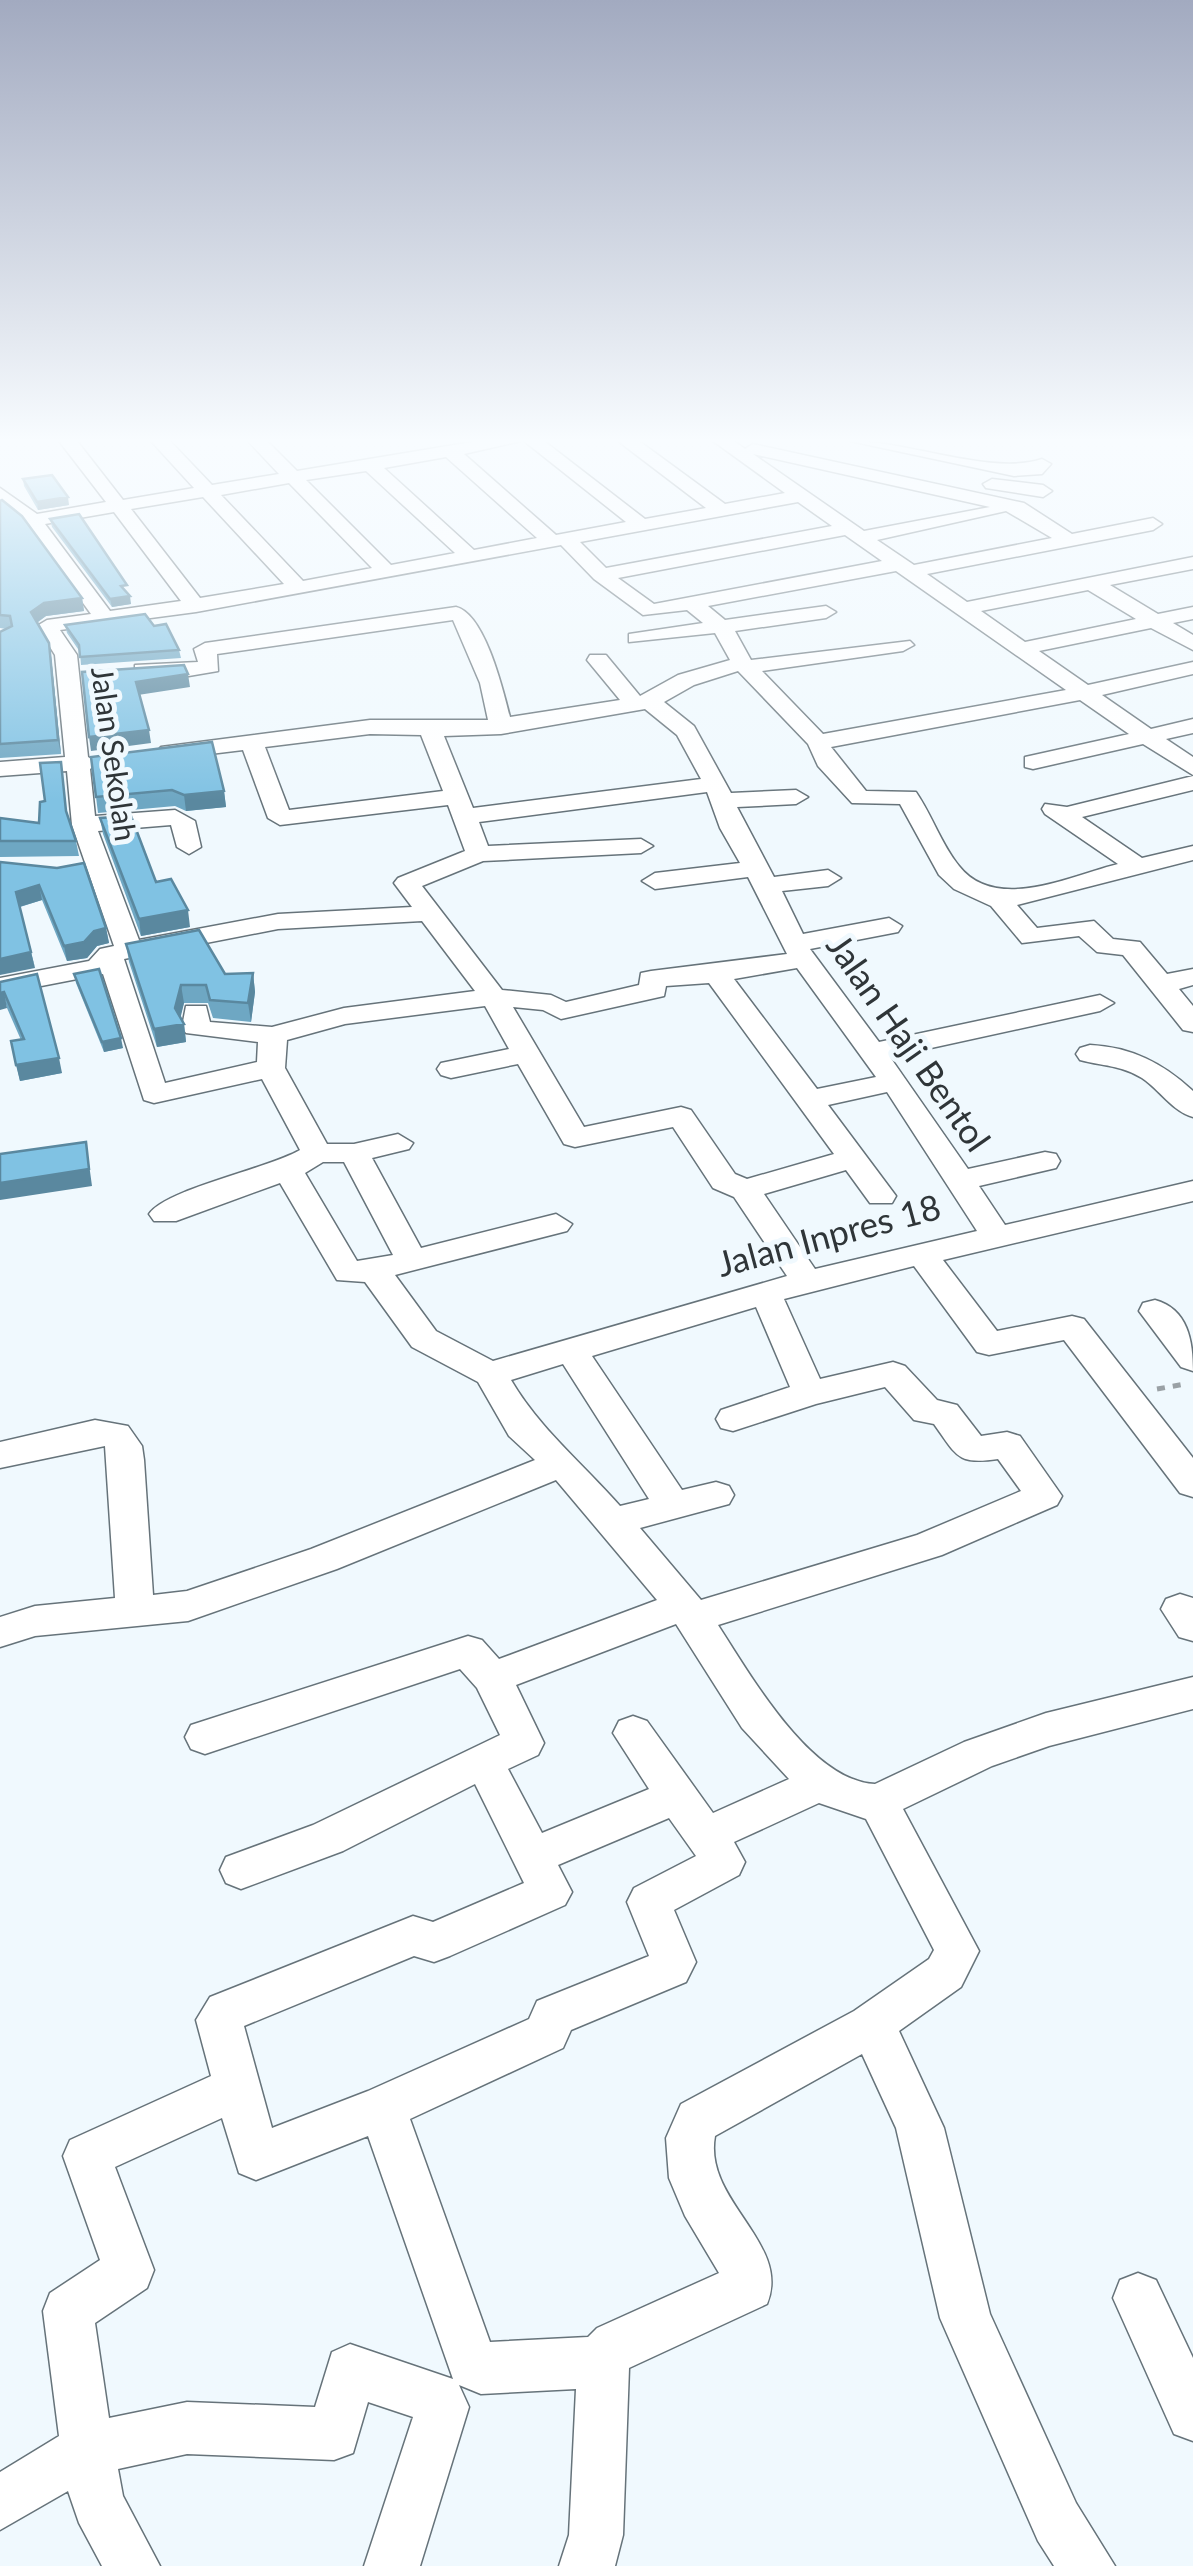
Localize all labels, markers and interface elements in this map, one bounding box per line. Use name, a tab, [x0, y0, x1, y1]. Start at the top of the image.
street label: Jalan Sekolah	[85, 664, 145, 843]
street label: Jalan Haji Bentol	[819, 925, 1000, 1159]
street label: Jalan Inpres 18	[712, 1184, 945, 1284]

